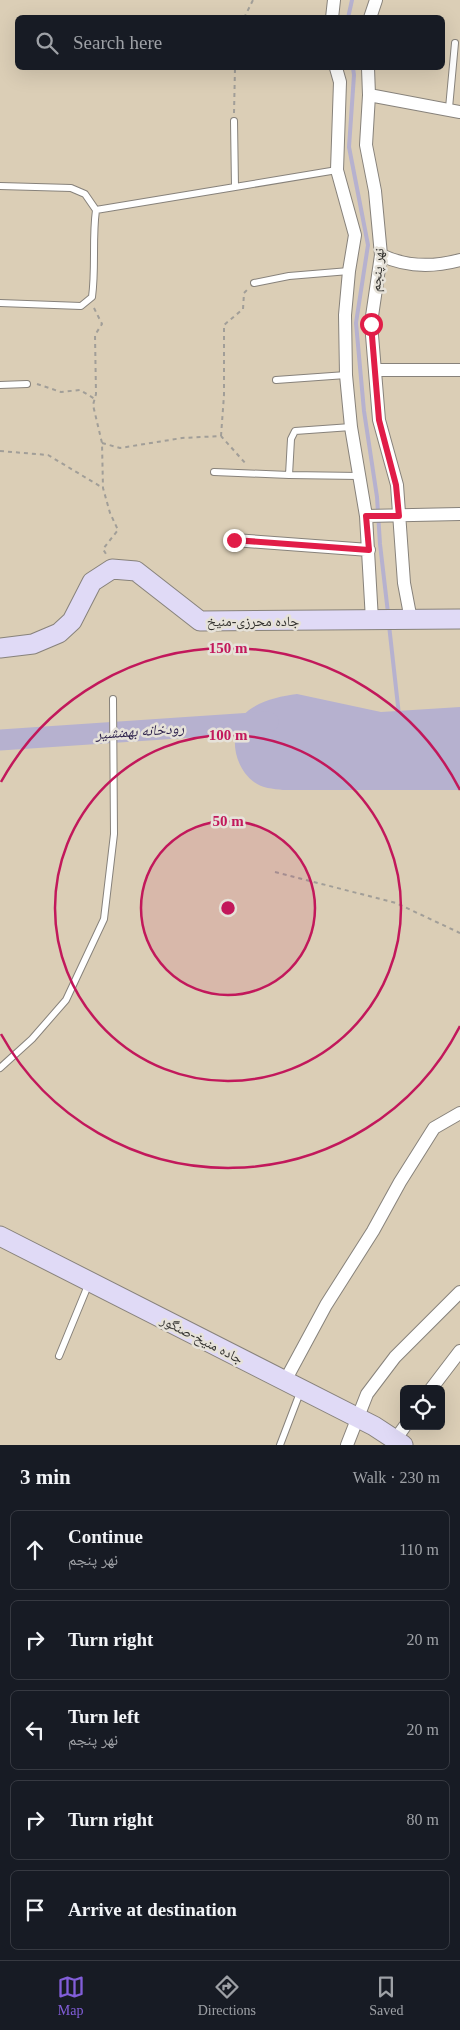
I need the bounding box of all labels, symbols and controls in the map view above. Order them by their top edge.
search box [15,15,445,70]
icon: search [33,29,61,57]
text: Search here [73,32,162,53]
street label: نهر پنجم [368,247,389,293]
route start [360,313,383,336]
route end [223,529,246,552]
street label: جاده محرزی-منیخ [207,614,299,631]
text: 150 m [209,640,248,656]
water label: رودخانه بهمنشیر [94,720,185,743]
text: 100 m [209,727,248,743]
text: 50 m [212,813,244,829]
centre of rings [219,899,237,917]
street label: جاده منیخ-صنگور [156,1312,246,1368]
map controls [400,1385,445,1430]
button: locate [400,1385,445,1430]
text: 3 min [20,1465,71,1489]
text: Walk · 230 m [353,1469,440,1486]
text: Continue [68,1526,143,1547]
icon: ahead [21,1536,49,1564]
text: 110 m [399,1541,439,1558]
text: نهر پنجم [68,1551,118,1568]
icon: right [21,1626,49,1654]
text: Turn right [68,1629,153,1650]
text: 20 m [407,1631,439,1648]
text: Turn left [68,1706,140,1727]
icon: left [21,1716,49,1744]
text: 20 m [407,1721,439,1738]
text: نهر پنجم [68,1731,118,1748]
icon: right [21,1806,49,1834]
text: Turn right [68,1809,153,1830]
text: 80 m [407,1811,439,1828]
icon: arrive [21,1896,49,1924]
text: Arrive at destination [68,1899,237,1920]
tab: Map [57,1973,85,2019]
tab: Directions [198,1973,256,2019]
tab: Saved [369,1973,403,2019]

